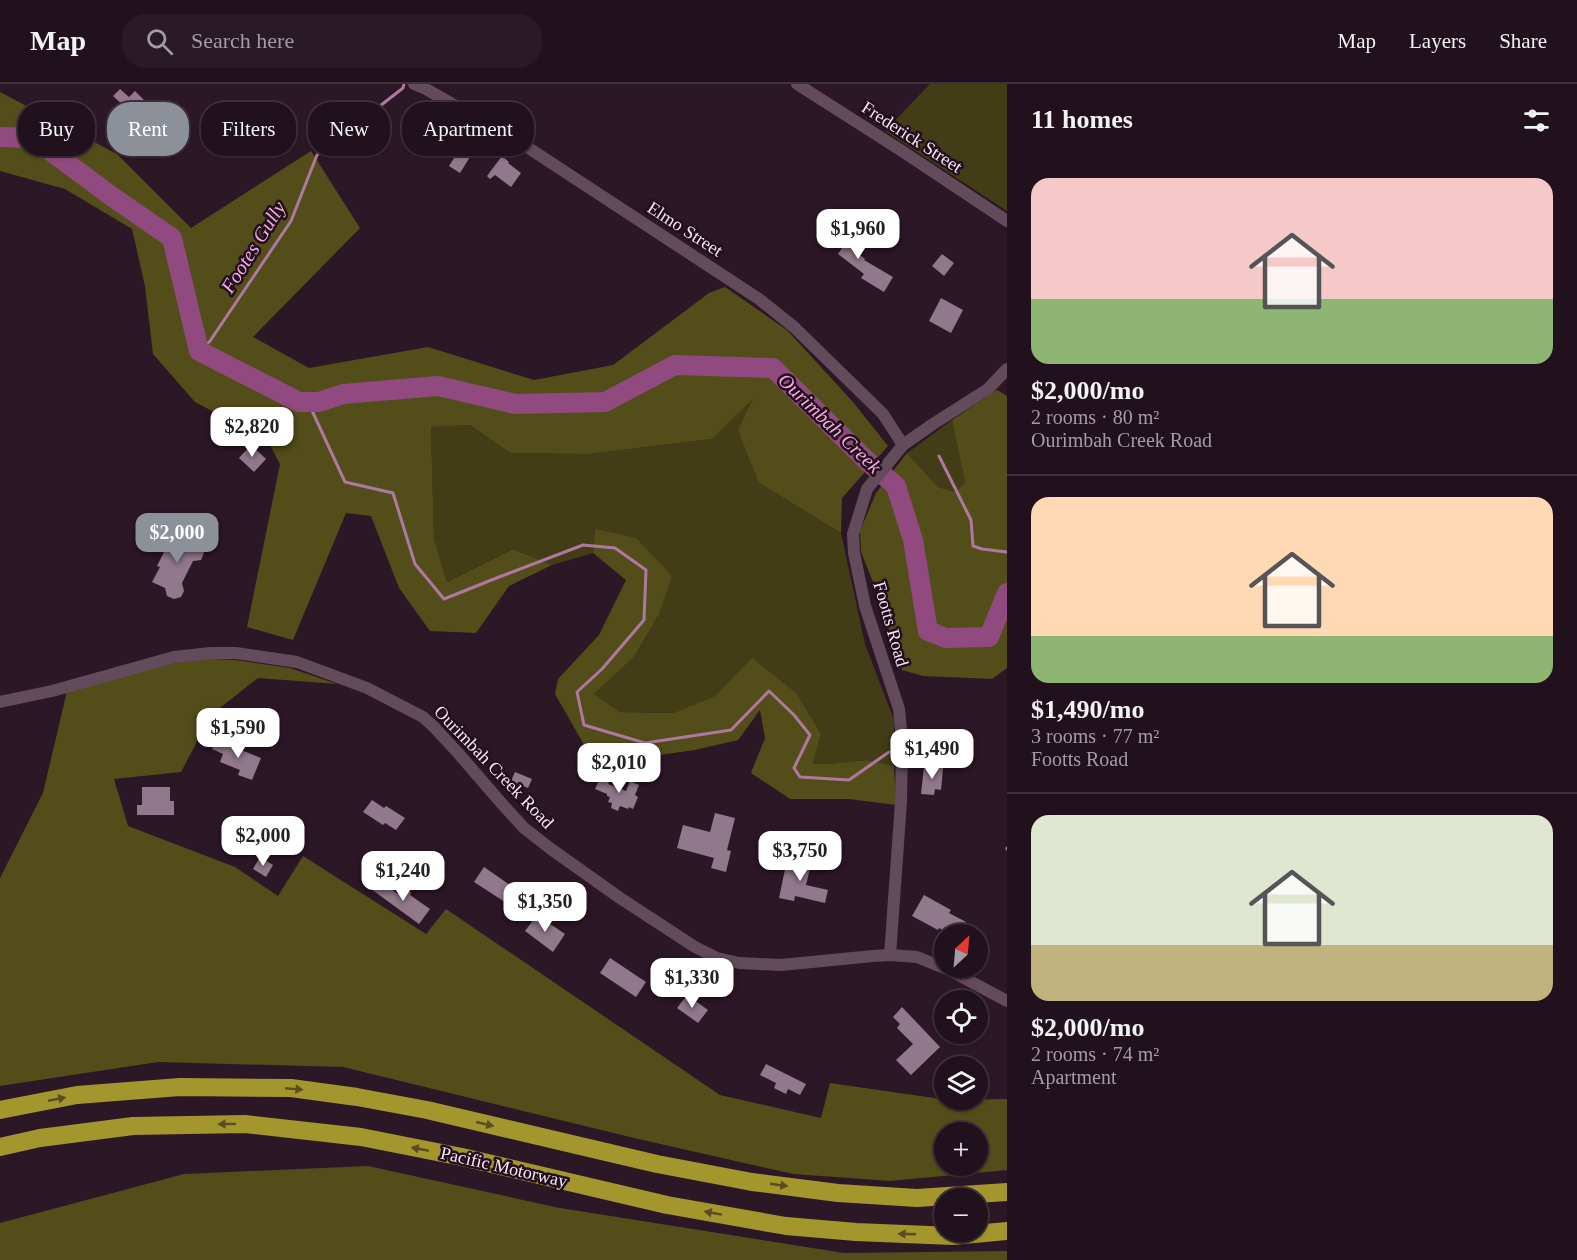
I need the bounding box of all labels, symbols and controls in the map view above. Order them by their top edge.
search box [122,14,542,68]
text: Map [30,25,86,56]
icon: search [143,25,176,58]
text: Search here [191,28,294,53]
text: Map [1338,29,1376,53]
text: Layers [1409,29,1466,53]
text: Share [1499,29,1547,53]
street label: Frederick Street [858,97,966,177]
chip: Buy [18,102,95,156]
chip: Rent [107,102,189,156]
chip: Filters [201,102,296,156]
chip: New [308,102,390,156]
chip: Apartment [402,102,534,156]
icon: filters [1520,104,1553,137]
text: 11 homes [1031,105,1133,134]
water label: Footes Gully [216,197,291,298]
street label: Elmo Street [644,197,726,261]
pin: $1,960 [809,209,907,260]
text: $1,960 [831,217,886,239]
icon: home [1238,217,1346,325]
water label: Ourimbah Creek [774,368,887,478]
text: $2,000/mo [1031,376,1144,405]
text: 2 rooms · 80 m² [1031,406,1159,428]
pin: $2,820 [203,407,301,458]
text: $2,820 [225,415,280,437]
text: Ourimbah Creek Road [1031,429,1212,451]
pin: $2,000 [128,513,226,564]
text: $2,000 [150,521,205,543]
icon: home [1238,536,1346,644]
street label: Footts Road [869,579,913,669]
text: $1,490/mo [1031,695,1144,724]
street label: Ourimbah Creek Road [430,701,558,833]
pin: $1,590 [189,708,287,759]
text: $1,590 [211,716,266,738]
text: 3 rooms · 77 m² [1031,725,1159,747]
pin: $1,490 [883,729,981,780]
text: $1,490 [905,737,960,759]
pin: $2,010 [570,743,668,794]
text: Footts Road [1031,748,1128,770]
text: $2,010 [592,751,647,773]
pin: $2,000 [214,816,312,867]
text: $2,000 [236,824,291,846]
pin: $3,750 [751,831,849,882]
text: $3,750 [773,839,828,861]
pin: $1,240 [354,851,452,902]
icon: home [1238,854,1346,962]
text: $1,240 [376,859,431,881]
pin: $1,350 [496,882,594,933]
text: $1,350 [518,890,573,912]
north arrow [934,924,988,978]
map controls [934,924,988,1242]
pin: $1,330 [643,958,741,1009]
text: $1,330 [665,966,720,988]
button: locate [934,990,988,1044]
text: $2,000/mo [1031,1013,1144,1042]
text: 2 rooms · 74 m² [1031,1043,1159,1065]
button: layers [934,1056,988,1110]
text: Apartment [1031,1066,1117,1088]
one-way arrow [284,1084,303,1094]
one-way arrow [48,1094,67,1103]
one-way arrow [218,1119,237,1129]
one-way arrow [476,1119,495,1129]
button: + [934,1122,988,1176]
street label: Pacific Motorway [439,1143,569,1191]
one-way arrow [411,1144,430,1153]
one-way arrow [769,1181,788,1190]
button: − [934,1188,988,1242]
one-way arrow [704,1209,723,1218]
one-way arrow [897,1230,916,1239]

